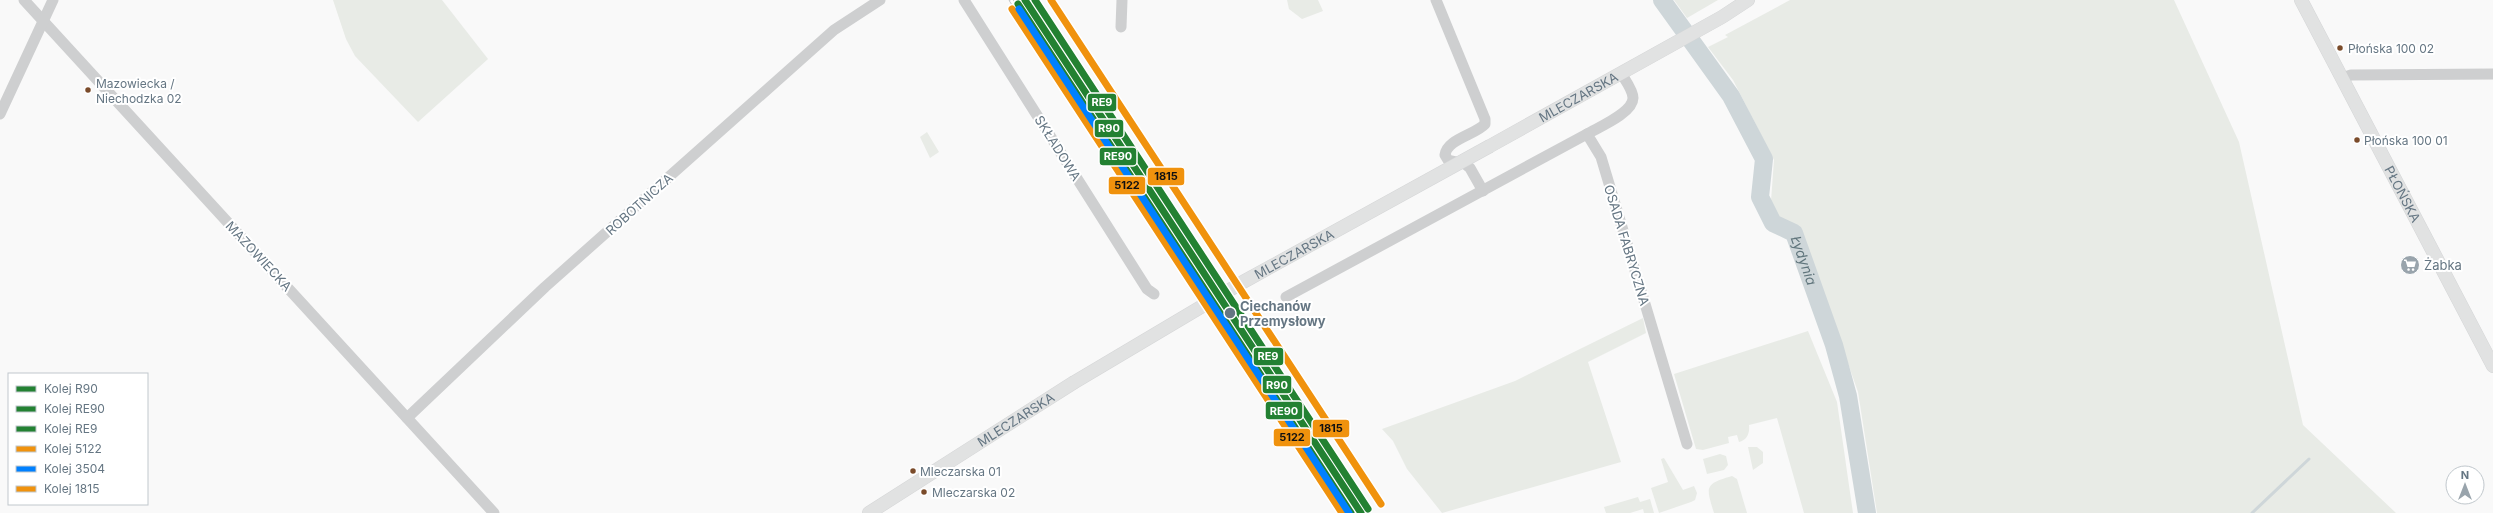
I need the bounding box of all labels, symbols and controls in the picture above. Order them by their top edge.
place label: Płońska 100 02 [2348,41,2434,56]
marker: Płońska 100 02 [2335,43,2345,53]
street label: MLECZARSKA [1536,69,1621,125]
place label: Mazowiecka / Niechodzka 02 [96,76,182,106]
marker: Mazowiecka / Niechodzka 02 [83,85,93,95]
line badge: RE9 [1087,93,1117,112]
text: RE9 [1091,95,1113,109]
street label: SKŁADOWA [1032,112,1084,184]
line badge: R90 [1094,119,1124,138]
text: R90 [1098,121,1120,135]
place label: Płońska 100 01 [2364,133,2448,148]
marker: Płońska 100 01 [2352,135,2362,145]
line badge: RE90 [1099,147,1137,166]
text: RE90 [1104,149,1132,163]
street label: PŁOŃSKA [2381,163,2424,225]
line badge: 1815 [1147,167,1185,186]
text: 1815 [1154,169,1178,183]
street label: ROBOTNICZA [602,170,676,238]
line badge: 5122 [1108,176,1146,195]
text: 5122 [1114,178,1140,192]
street label: OSADA FABRYCZNA [1601,183,1653,307]
street label: MAZOWIECKA [223,218,295,294]
street label: MLECZARSKA [1252,226,1336,282]
water label: Łydynia [1788,233,1821,288]
supermarket icon: Żabka [2399,254,2421,276]
place label: Żabka [2424,257,2462,273]
place label: Ciechanów Przemysłowy [1240,298,1326,329]
marker: Ciechanów Przemysłowy [1223,306,1237,320]
line badge: RE9 [1253,347,1284,366]
text: RE9 [1257,349,1279,363]
legend [8,373,148,505]
line badge: R90 [1262,375,1292,394]
text: R90 [1266,378,1288,392]
text: Kolej R90 [44,381,98,396]
street label: MLECZARSKA [974,389,1057,450]
text: Kolej RE90 [44,401,105,416]
line badge: RE90 [1265,401,1303,420]
text: RE90 [1270,404,1298,418]
line badge: 1815 [1312,419,1350,438]
text: Kolej RE9 [44,421,97,436]
text: 1815 [1319,421,1343,435]
line badge: 5122 [1273,428,1311,447]
text: 5122 [1279,430,1305,444]
text: Kolej 5122 [44,441,102,456]
text: Kolej 3504 [44,461,105,476]
place label: Mleczarska 01 [920,464,1001,479]
north arrow [2445,465,2485,505]
marker: Mleczarska 01 [908,466,918,476]
text: N [2461,468,2469,482]
text: Kolej 1815 [44,481,99,496]
place label: Mleczarska 02 [932,485,1015,500]
marker: Mleczarska 02 [919,487,929,497]

